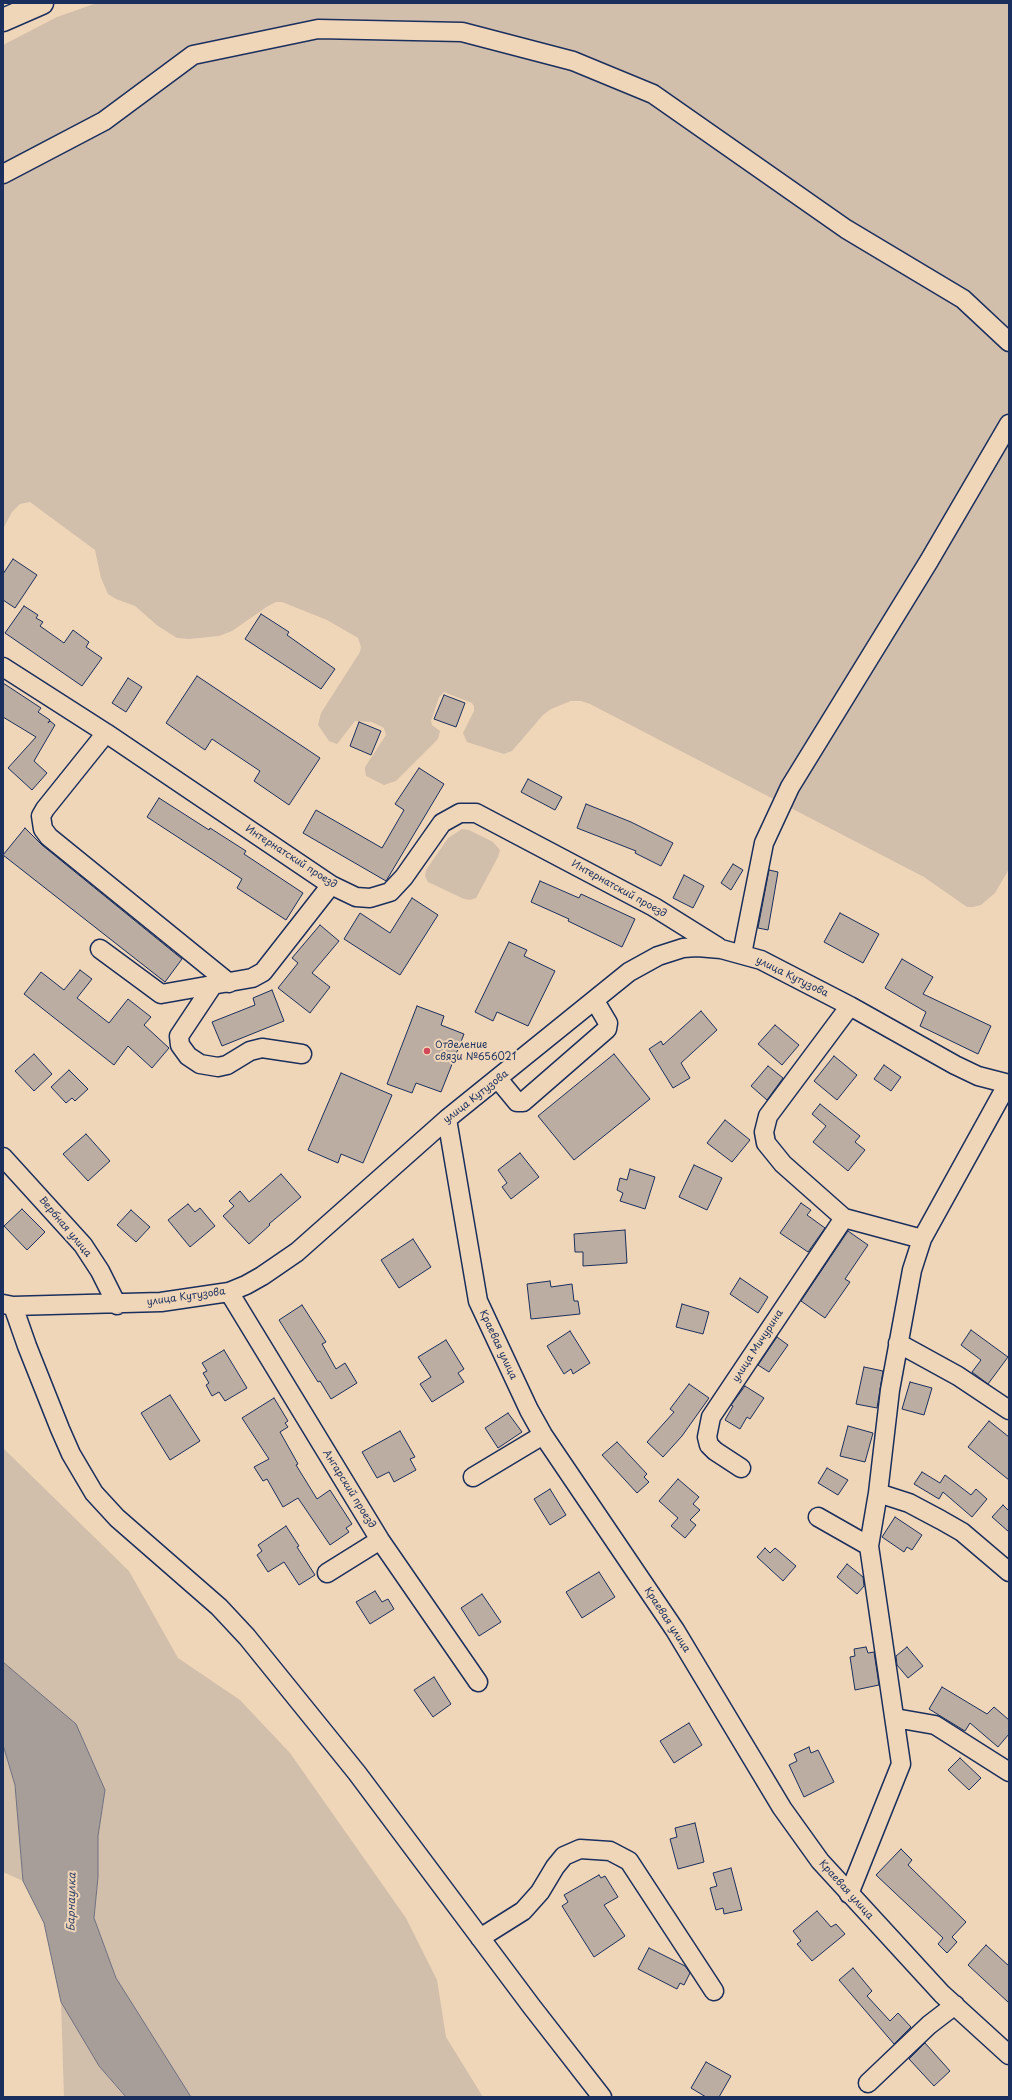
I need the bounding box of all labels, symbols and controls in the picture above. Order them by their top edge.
street label: Интернатский проезд [243,823,339,891]
street label: Интернатский проезд [569,858,669,920]
street label: улица Кутузова [754,954,830,1000]
place label: Отделение связи №656021 [435,1039,516,1062]
marker: Отделение связи №656021 [422,1046,432,1056]
street label: улица Кутузова [441,1068,511,1126]
street label: Вербная улица [36,1194,94,1260]
street label: улица Кутузова [146,1286,226,1308]
street label: Краевая улица [477,1308,519,1382]
street label: улица Мичурина [730,1308,786,1384]
street label: Ангарский проезд [320,1448,378,1530]
street label: Краевая улица [641,1585,693,1655]
street label: Краевая улица [816,1858,876,1922]
water label: Барнаулка [65,1873,79,1931]

